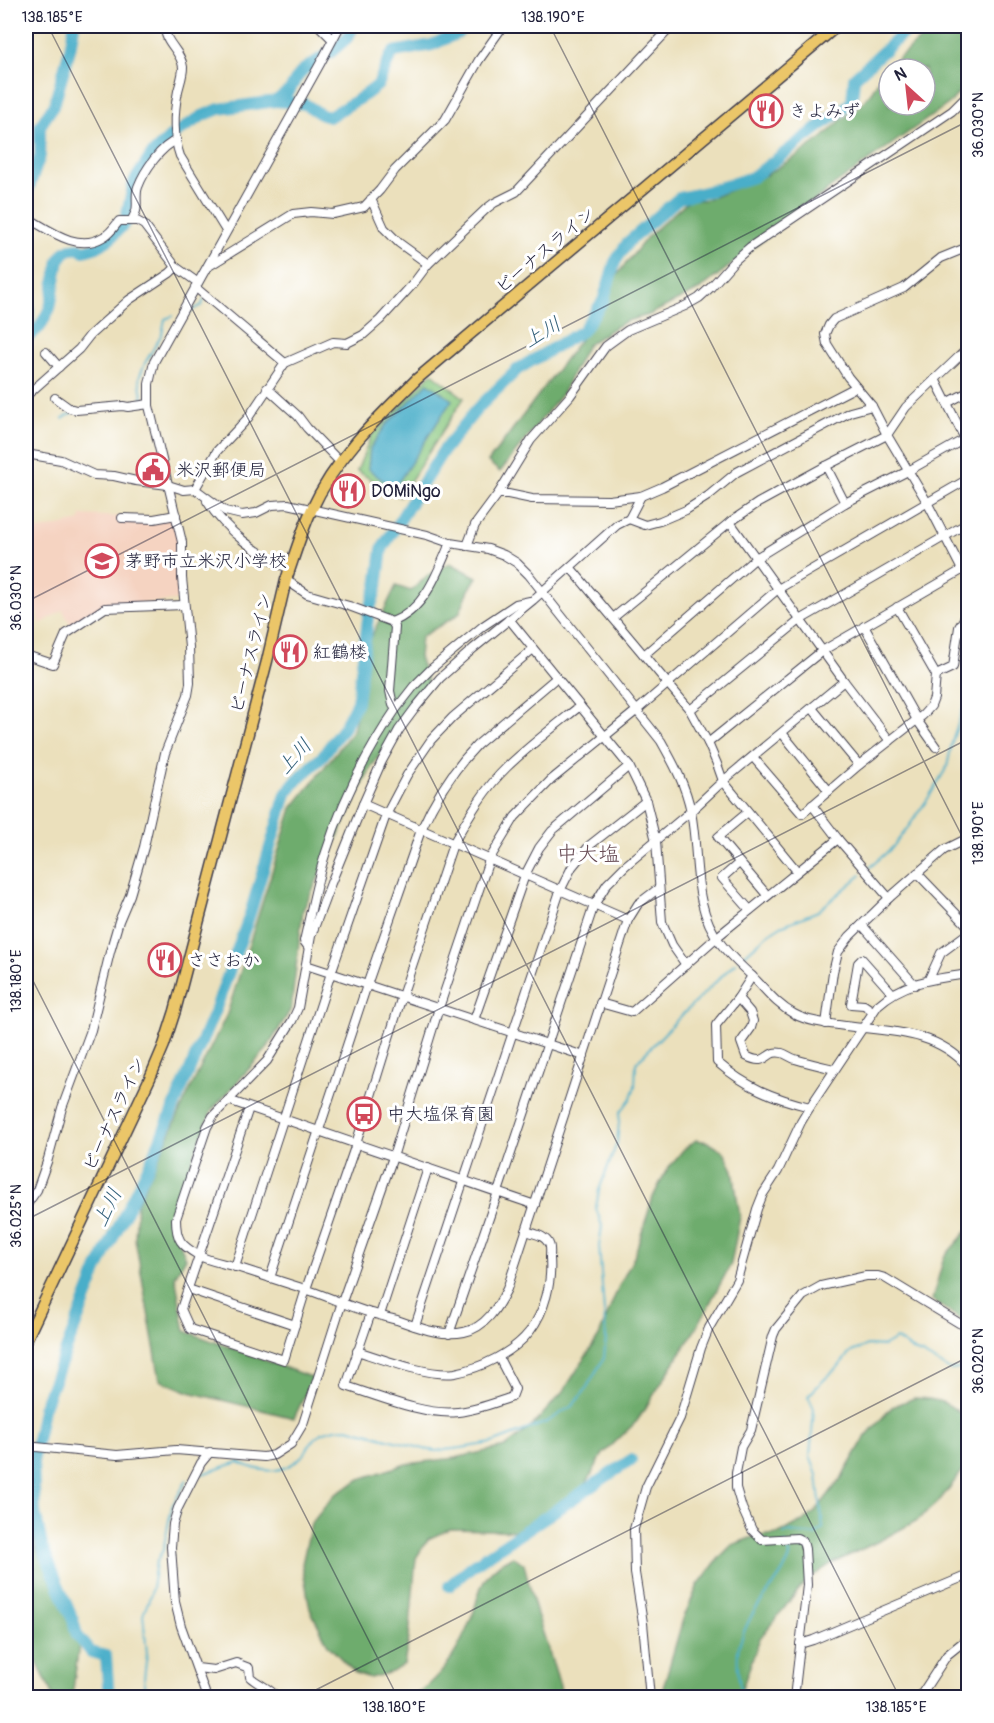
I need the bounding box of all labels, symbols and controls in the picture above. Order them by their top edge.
text: 138.185°E [21,8,83,27]
text: 138.190°E [521,8,585,27]
north arrow [877,57,937,117]
text: N [891,63,910,86]
text: 36.030°N [969,92,988,158]
restaurant icon: きよみず [748,93,784,129]
place label: きよみず [789,100,860,123]
street label: ビーナスライン [491,202,600,299]
water label: 上川 [519,311,566,353]
public building icon: 米沢郵便局 [135,452,171,488]
place label: 米沢郵便局 [176,459,266,482]
restaurant icon: DOMiNgo [330,473,366,509]
place label: DOMiNgo [371,480,441,503]
school or university icon: 茅野市立米沢小学校 [84,543,120,579]
place label: 茅野市立米沢小学校 [125,550,287,573]
text: 36.030°N [7,565,26,631]
street label: ビーナスライン [225,590,278,716]
restaurant icon: 紅鶴楼 [272,634,308,670]
place label: 紅鶴楼 [313,641,367,664]
water label: 上川 [272,733,317,780]
text: 138.190°E [969,801,988,865]
district label: 中大塩 [557,841,620,868]
restaurant icon: ささおか [147,942,183,978]
text: 138.180°E [7,949,26,1013]
place label: ささおか [188,949,260,972]
street label: ビーナスライン [78,1053,151,1175]
bus stop icon: 中大塩保育園 [346,1096,382,1132]
place label: 中大塩保育園 [387,1103,495,1126]
text: 36.025°N [7,1184,26,1248]
water label: 上川 [87,1184,127,1231]
text: 36.020°N [969,1328,988,1394]
text: 138.180°E [362,1698,426,1717]
text: 138.185°E [865,1698,927,1717]

